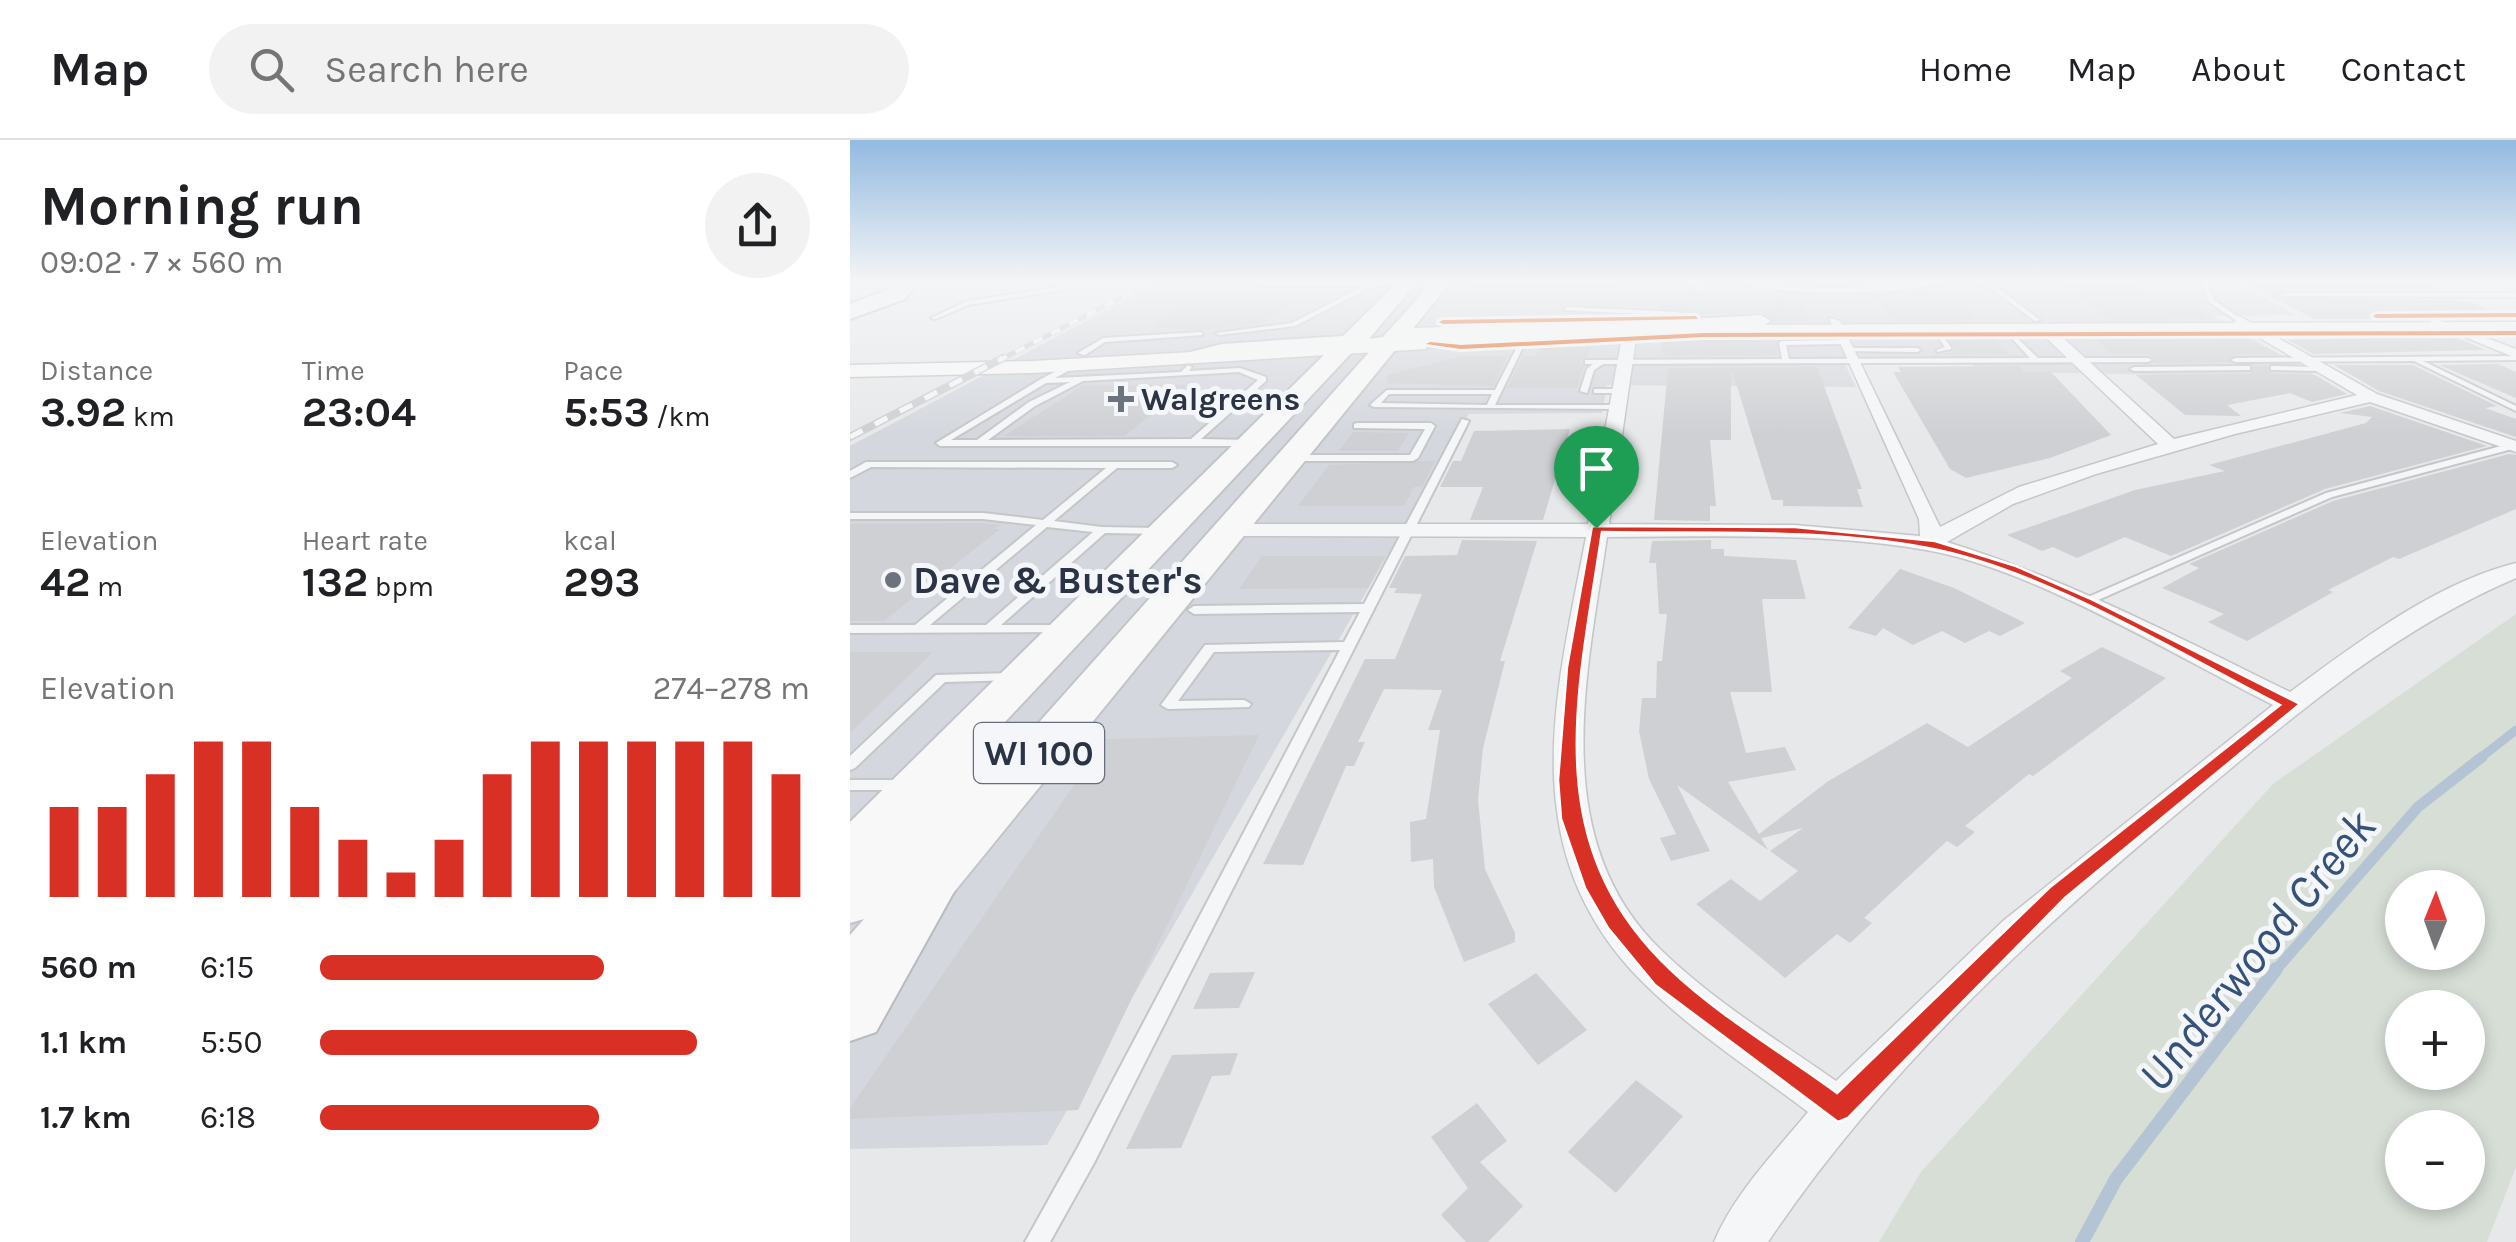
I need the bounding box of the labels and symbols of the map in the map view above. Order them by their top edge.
place label: Walgreens [1141,381,1300,418]
marker: Walgreens [1110,388,1132,410]
pin [1554,426,1639,529]
place label: Dave & Buster's [913,558,1203,603]
marker: Dave & Buster's [882,569,904,591]
road number: WI 100 [974,723,1104,783]
water label: Underwood Creek [2126,799,2387,1102]
north arrow [2385,870,2485,970]

